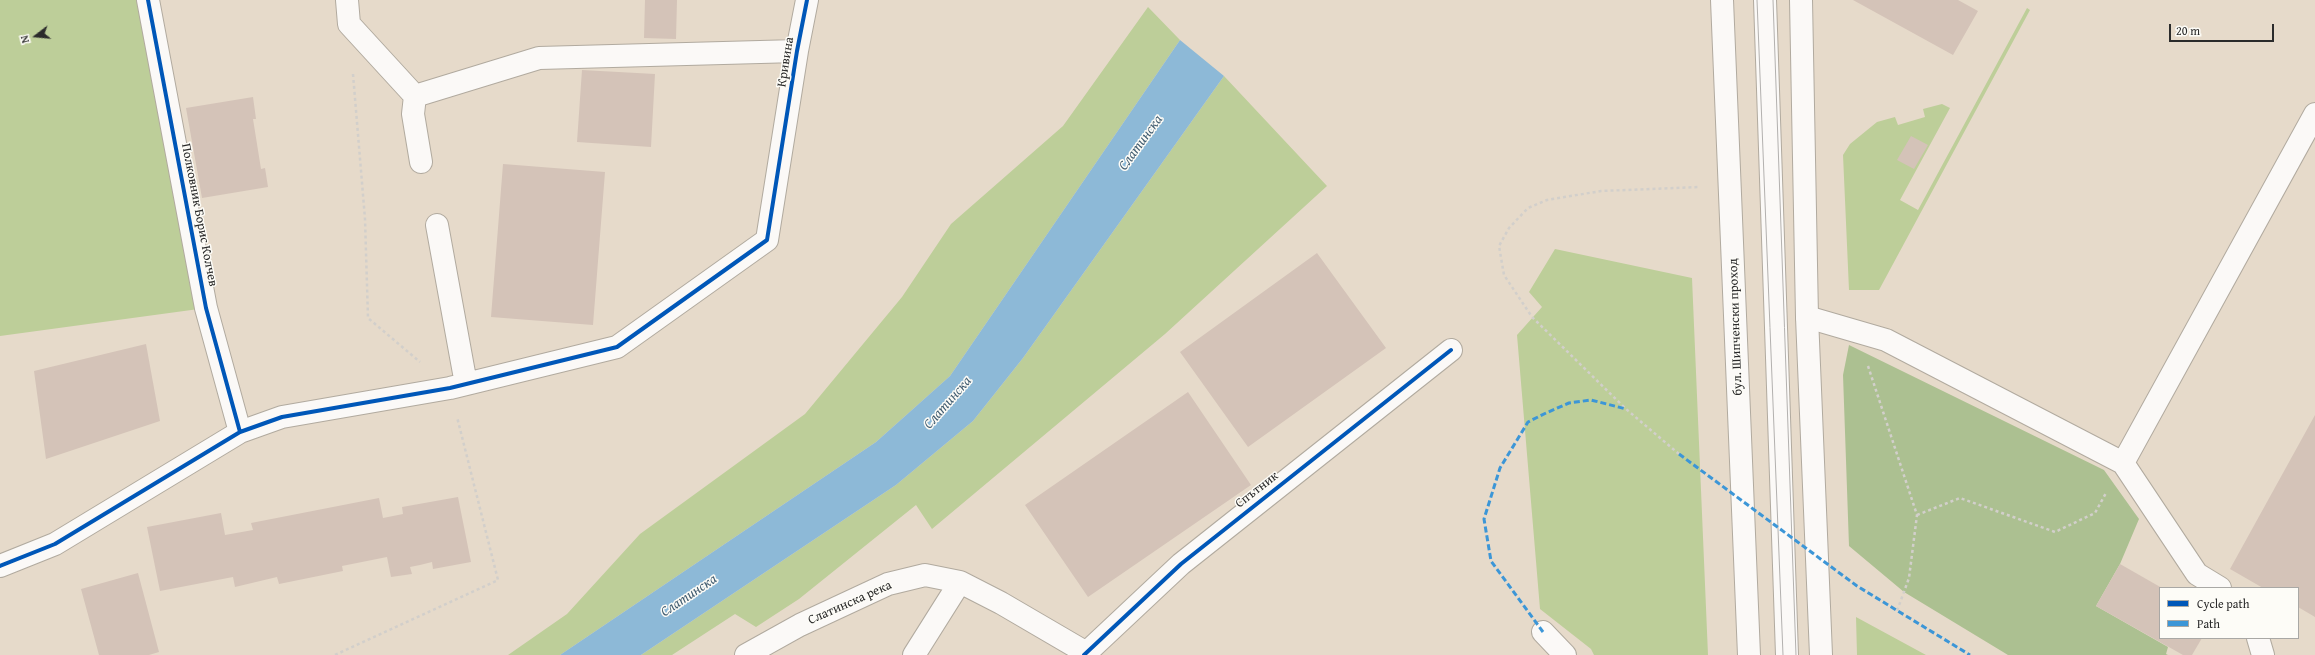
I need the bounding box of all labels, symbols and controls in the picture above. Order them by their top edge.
north arrow [16,16,56,56]
scale bar [2171,16,2276,42]
text: 20 m [2176,22,2200,39]
text: N [16,34,33,45]
street label: Кривина [774,36,798,88]
water label: Слатинска [1115,112,1167,174]
street label: Полковник Борис Колчев [177,142,221,288]
street label: бул. Шипченски проход [1726,258,1746,396]
water label: Слатинска [921,373,975,433]
street label: Спътник [1232,468,1282,512]
water label: Слатинска [658,571,720,621]
street label: Слатинска река [806,578,894,628]
legend [2159,587,2299,639]
text: Cycle path [2197,595,2249,612]
text: Path [2197,615,2220,632]

